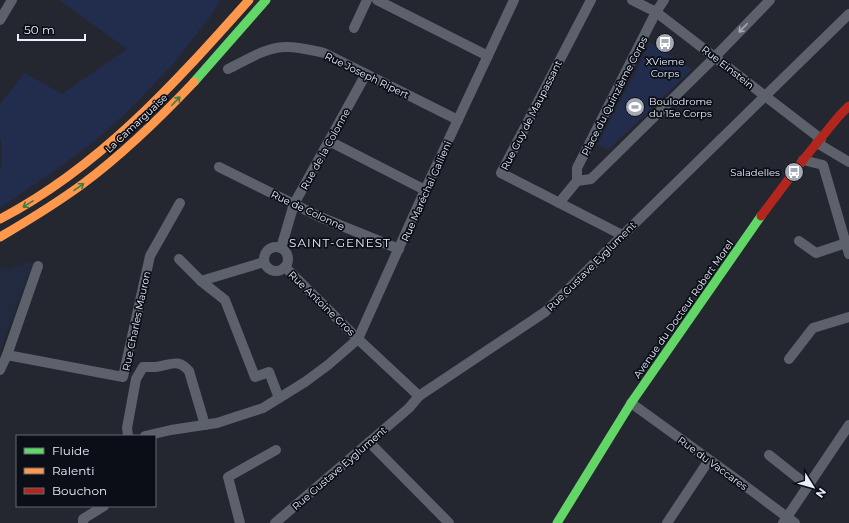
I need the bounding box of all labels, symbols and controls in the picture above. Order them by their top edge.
scale bar [18,16,85,42]
text: 50 m [24,22,55,37]
one-way arrow [738,23,748,33]
bus stop icon: XVieme Corps [654,32,676,54]
street label: Place du Quinzième Corps [579,34,650,158]
street label: Rue Einstein [699,43,757,92]
street label: Rue Joseph Ripert [323,49,411,101]
place label: XVieme Corps [646,55,684,80]
street label: Rue Guy de Maupassant [498,58,565,172]
street label: La Camarguaise [102,91,170,156]
place label: Boulodrome du 15e Corps [649,95,712,120]
one-way arrow [171,96,180,106]
sports icon: Boulodrome du 15e Corps [624,96,646,118]
street label: Rue de la Colonne [298,106,353,192]
street label: Rue Maréchal Gallieni [398,139,455,243]
bus stop icon: Saladelles [783,161,805,183]
place label: Saladelles [730,166,780,179]
one-way arrow [73,183,84,191]
street label: Rue de Colonne [269,188,347,233]
one-way arrow [22,200,34,208]
street label: Rue Gustave Eyglument [544,219,639,314]
district label: SAINT-GENEST [289,235,391,250]
street label: Avenue du Docteur Robert Morel [631,238,736,381]
street label: Rue Antoine Gros [286,268,358,339]
street label: Rue Charles Mauron [120,270,153,372]
street label: Rue Gustave Eyglument [289,424,389,513]
street label: Rue du Vaccares [675,434,750,493]
legend [16,435,156,507]
text: Fluide [52,443,90,458]
text: Ralenti [52,463,94,478]
north arrow [793,467,833,507]
text: Bouchon [52,483,107,498]
text: N [813,485,829,501]

